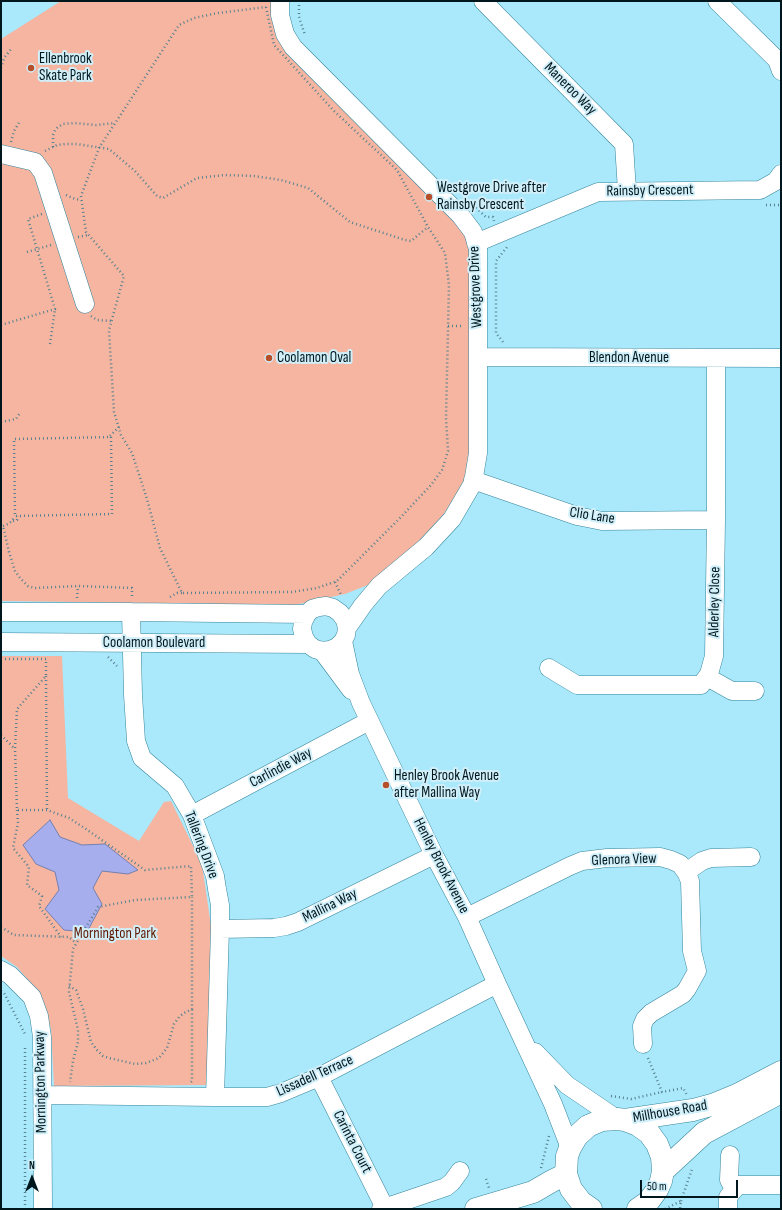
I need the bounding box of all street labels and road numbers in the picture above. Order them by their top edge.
street label: Maneroo Way [540,59,600,119]
street label: Rainsby Crescent [606,181,694,201]
street label: Westgrove Drive [466,246,486,328]
street label: Blendon Avenue [589,349,669,367]
street label: Clio Lane [568,504,616,528]
street label: Alderley Close [705,567,725,637]
street label: Coolamon Boulevard [103,634,205,652]
street label: Carlindie Way [247,744,315,792]
street label: Tallering Drive [180,809,222,881]
street label: Henley Brook Avenue [409,815,473,917]
street label: Glenora View [591,850,657,870]
street label: Mallina Way [300,885,360,927]
street label: Mornington Parkway [31,1031,51,1133]
street label: Lissadell Terrace [274,1051,356,1101]
street label: Millhouse Road [632,1097,708,1127]
street label: Carinta Court [329,1108,375,1176]

